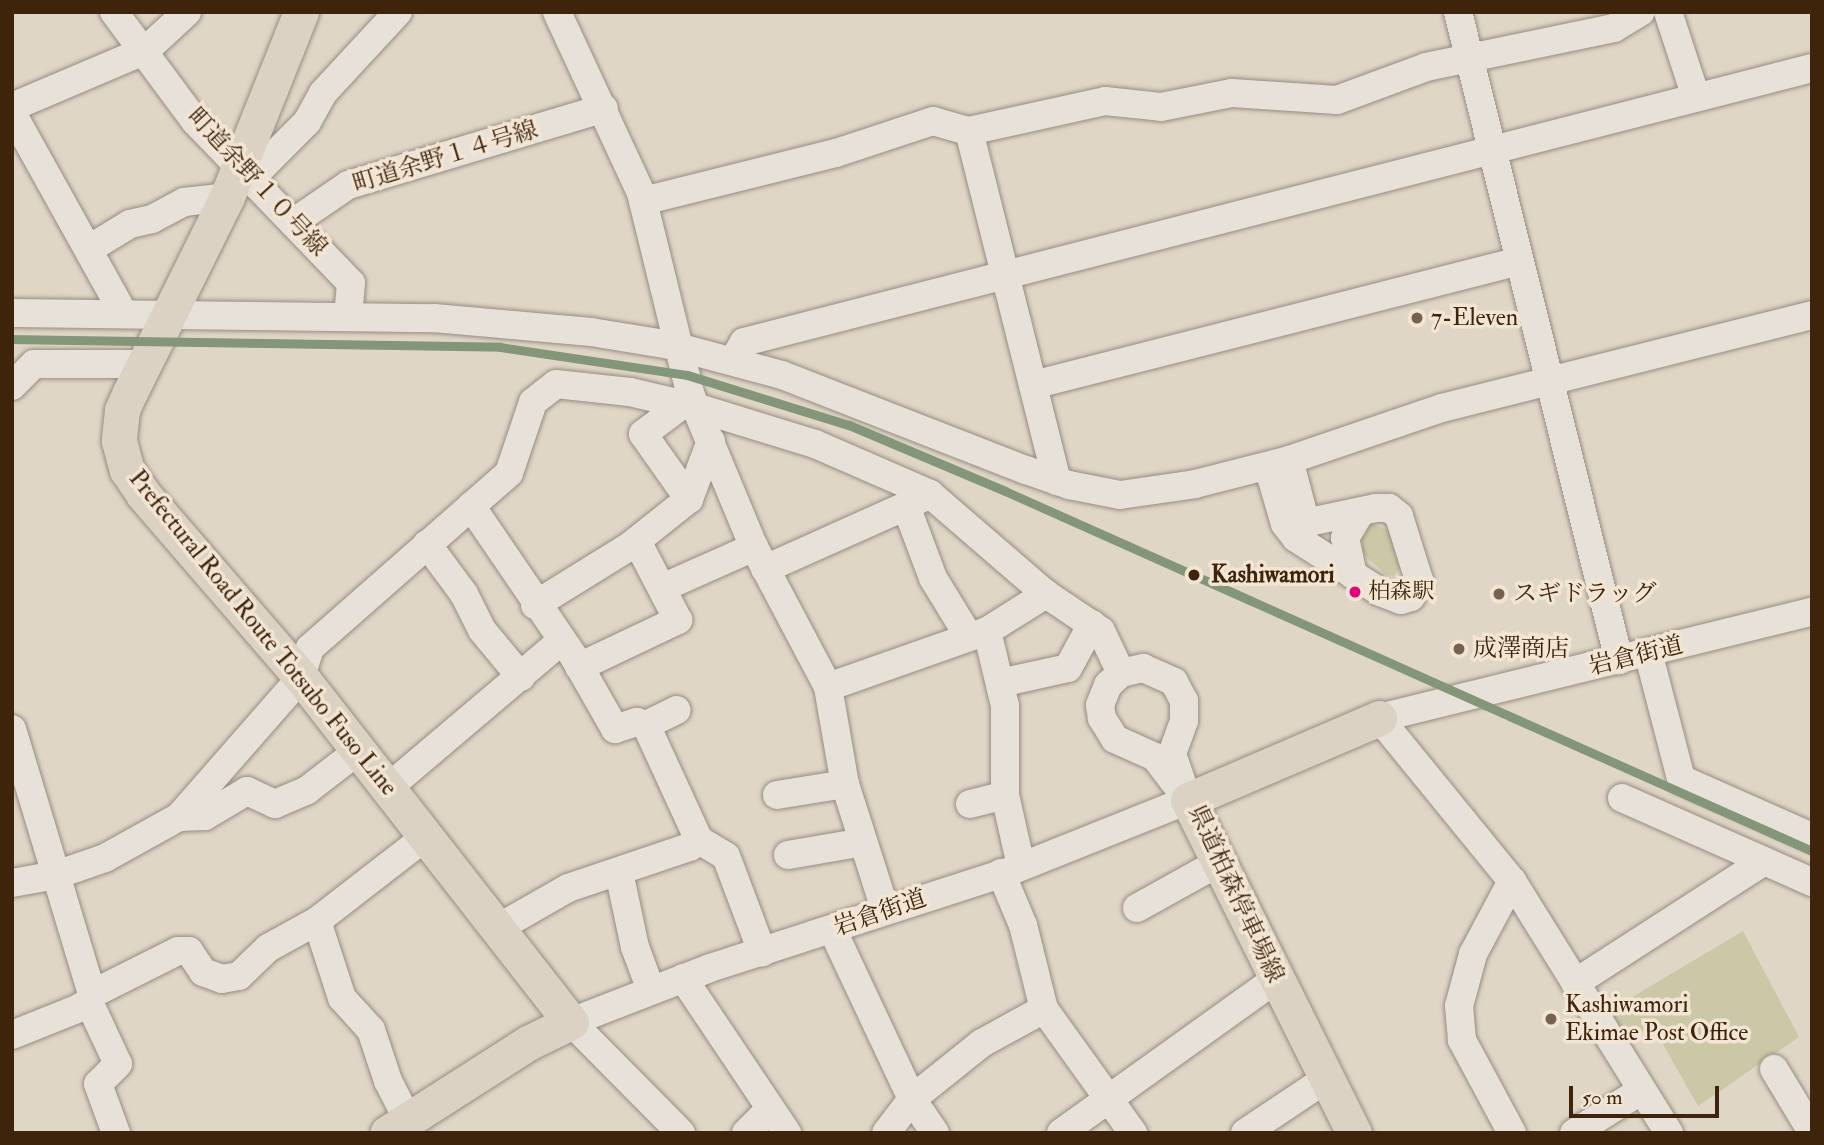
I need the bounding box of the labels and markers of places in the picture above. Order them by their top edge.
place label: 7-Eleven [1431,304,1518,332]
marker: 7-Eleven [1409,310,1425,326]
place label: Kashiwamori [1211,561,1335,589]
marker: Kashiwamori [1183,564,1205,586]
place label: 柏森駅 [1368,579,1434,605]
place label: スギドラッグ [1513,580,1657,608]
marker: 柏森駅 [1348,585,1362,599]
marker: スギドラッグ [1491,586,1507,602]
place label: 成澤商店 [1473,635,1569,663]
marker: 成澤商店 [1451,641,1467,657]
place label: Kashiwamori Ekimae Post Office [1565,991,1748,1047]
marker: Kashiwamori Ekimae Post Office [1543,1011,1559,1027]

